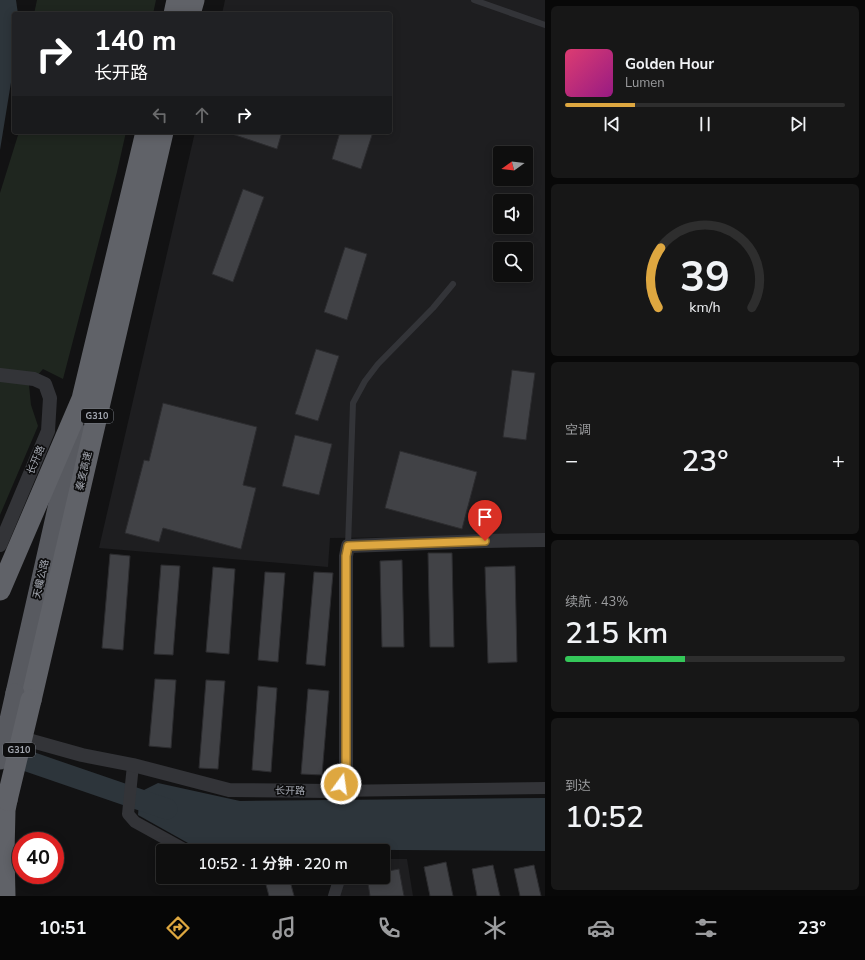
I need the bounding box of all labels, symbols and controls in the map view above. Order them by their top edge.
text: 140 m [94,22,177,60]
icon: right [28,28,80,80]
text: Golden Hour [625,54,714,74]
text: 长开路 [94,61,148,85]
text: Lumen [625,74,665,92]
icon: left [149,104,171,126]
icon: ahead [191,104,213,126]
icon: right [233,104,255,126]
icon: previous [601,113,623,135]
icon: pause [694,113,716,135]
icon: next [787,113,809,135]
north arrow [493,146,533,186]
map controls [493,146,533,282]
button: sound [493,194,533,234]
button: search [493,242,533,282]
text: 39 [680,249,730,306]
text: km/h [689,298,721,317]
road number: G310 [81,409,113,423]
text: 空调 [565,421,591,439]
text: 23° [681,441,729,482]
street label: 长开路 [24,443,48,477]
text: − [565,446,578,476]
text: + [832,446,845,476]
street label: 秦麦高速 [73,450,95,492]
pin [468,500,502,541]
icon: arrive [474,506,496,528]
street label: 天巉公路 [30,558,52,600]
text: 续航 · 43% [565,593,628,611]
text: 215 km [565,613,668,654]
road number: G310 [3,743,35,757]
position arrow [320,763,362,805]
text: 到达 [565,777,591,795]
street label: 长开路 [275,784,305,798]
text: 10:52 [565,797,644,838]
speed limit sign: 40 [12,832,64,884]
text: 10:52 · 1 分钟 · 220 m [198,854,348,874]
icon: directions [164,914,192,942]
icon: music [270,914,298,942]
icon: phone [375,914,403,942]
icon: climate [481,914,509,942]
icon: car [587,914,615,942]
icon: filters [692,914,720,942]
text: 10:51 [39,916,86,940]
text: 23° [798,916,826,940]

